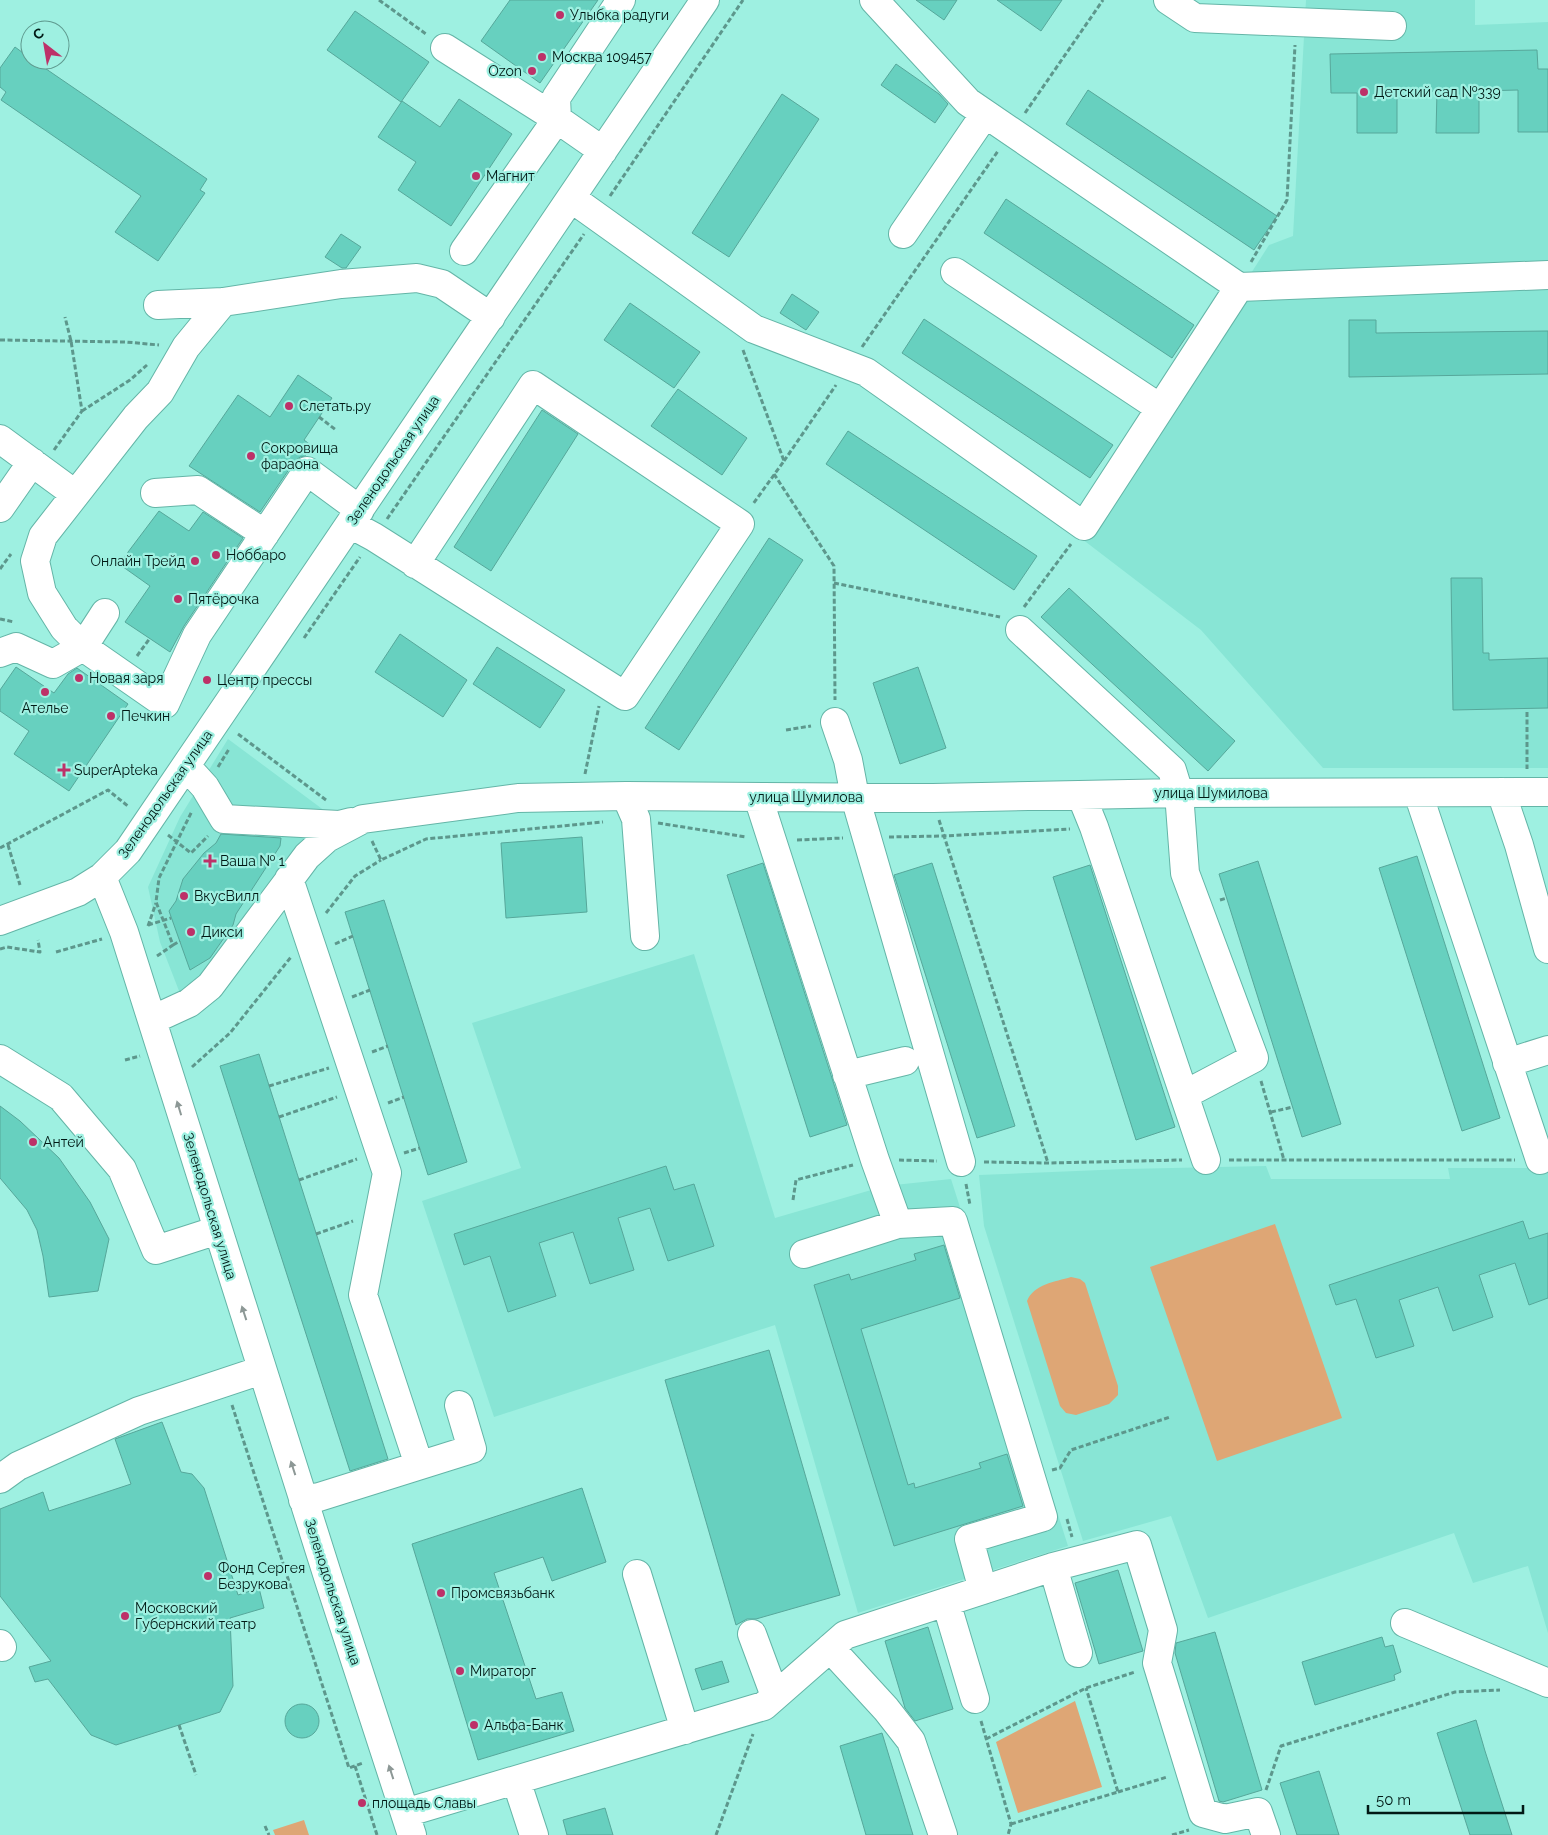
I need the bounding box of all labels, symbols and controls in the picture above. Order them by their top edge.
place label: Улыбка радуги [570,7,669,23]
marker: Улыбка радуги [554,9,566,21]
north arrow [20,20,70,70]
text: С [30,24,47,43]
place label: Москва 109457 [552,49,652,65]
marker: Москва 109457 [536,51,548,63]
place label: Ozon [488,63,522,79]
marker: Ozon [526,65,538,77]
place label: Детский сад №339 [1374,84,1501,100]
marker: Детский сад №339 [1358,86,1370,98]
place label: Магнит [486,168,535,184]
marker: Магнит [470,170,482,182]
street label: Зеленодольская улица [344,392,442,528]
place label: Слетать.ру [299,398,371,414]
marker: Слетать.ру [283,400,295,412]
place label: Сокровища фараона [261,440,338,472]
marker: Сокровища фараона [245,450,257,462]
place label: Ноббаро [226,547,286,563]
marker: Ноббаро [210,549,222,561]
place label: Онлайн Трейд [91,553,185,569]
marker: Онлайн Трейд [189,555,201,567]
place label: Пятёрочка [188,591,259,607]
marker: Пятёрочка [172,593,184,605]
place label: Новая заря [89,670,163,686]
marker: Новая заря [73,672,85,684]
place label: Центр прессы [217,672,312,688]
marker: Центр прессы [201,674,213,686]
marker: Ателье [39,686,51,698]
place label: Ателье [22,700,68,716]
place label: Печкин [121,708,170,724]
marker: Печкин [105,710,117,722]
street label: Зеленодольская улица [115,727,215,861]
place label: SuperApteka [74,762,158,778]
marker: SuperApteka [58,764,70,776]
street label: улица Шумилова [1154,785,1268,801]
street label: улица Шумилова [749,789,863,805]
place label: Ваша № 1 [220,853,285,869]
marker: Ваша № 1 [204,855,216,867]
place label: ВкусВилл [194,888,259,904]
marker: ВкусВилл [178,890,190,902]
place label: Дикси [201,924,243,940]
marker: Дикси [185,926,197,938]
one-way arrow [175,1100,183,1115]
street label: Зеленодольская улица [180,1131,240,1281]
place label: Антей [43,1134,84,1150]
marker: Антей [27,1136,39,1148]
one-way arrow [239,1305,247,1320]
one-way arrow [289,1460,296,1475]
street label: Зеленодольская улица [302,1517,364,1667]
place label: Фонд Сергея Безрукова [218,1560,305,1592]
marker: Фонд Сергея Безрукова [202,1570,214,1582]
place label: Промсвязьбанк [451,1585,555,1601]
marker: Промсвязьбанк [435,1587,447,1599]
place label: Московский Губернский театр [135,1600,257,1632]
marker: Московский Губернский театр [119,1610,131,1622]
place label: Мираторг [470,1663,536,1679]
marker: Мираторг [454,1665,466,1677]
place label: Альфа-Банк [484,1717,564,1733]
marker: Альфа-Банк [468,1719,480,1731]
one-way arrow [387,1764,395,1779]
scale bar [1368,1782,1523,1814]
text: 50 m [1376,1791,1411,1809]
place label: площадь Славы [372,1795,476,1811]
marker: площадь Славы [356,1797,368,1809]

